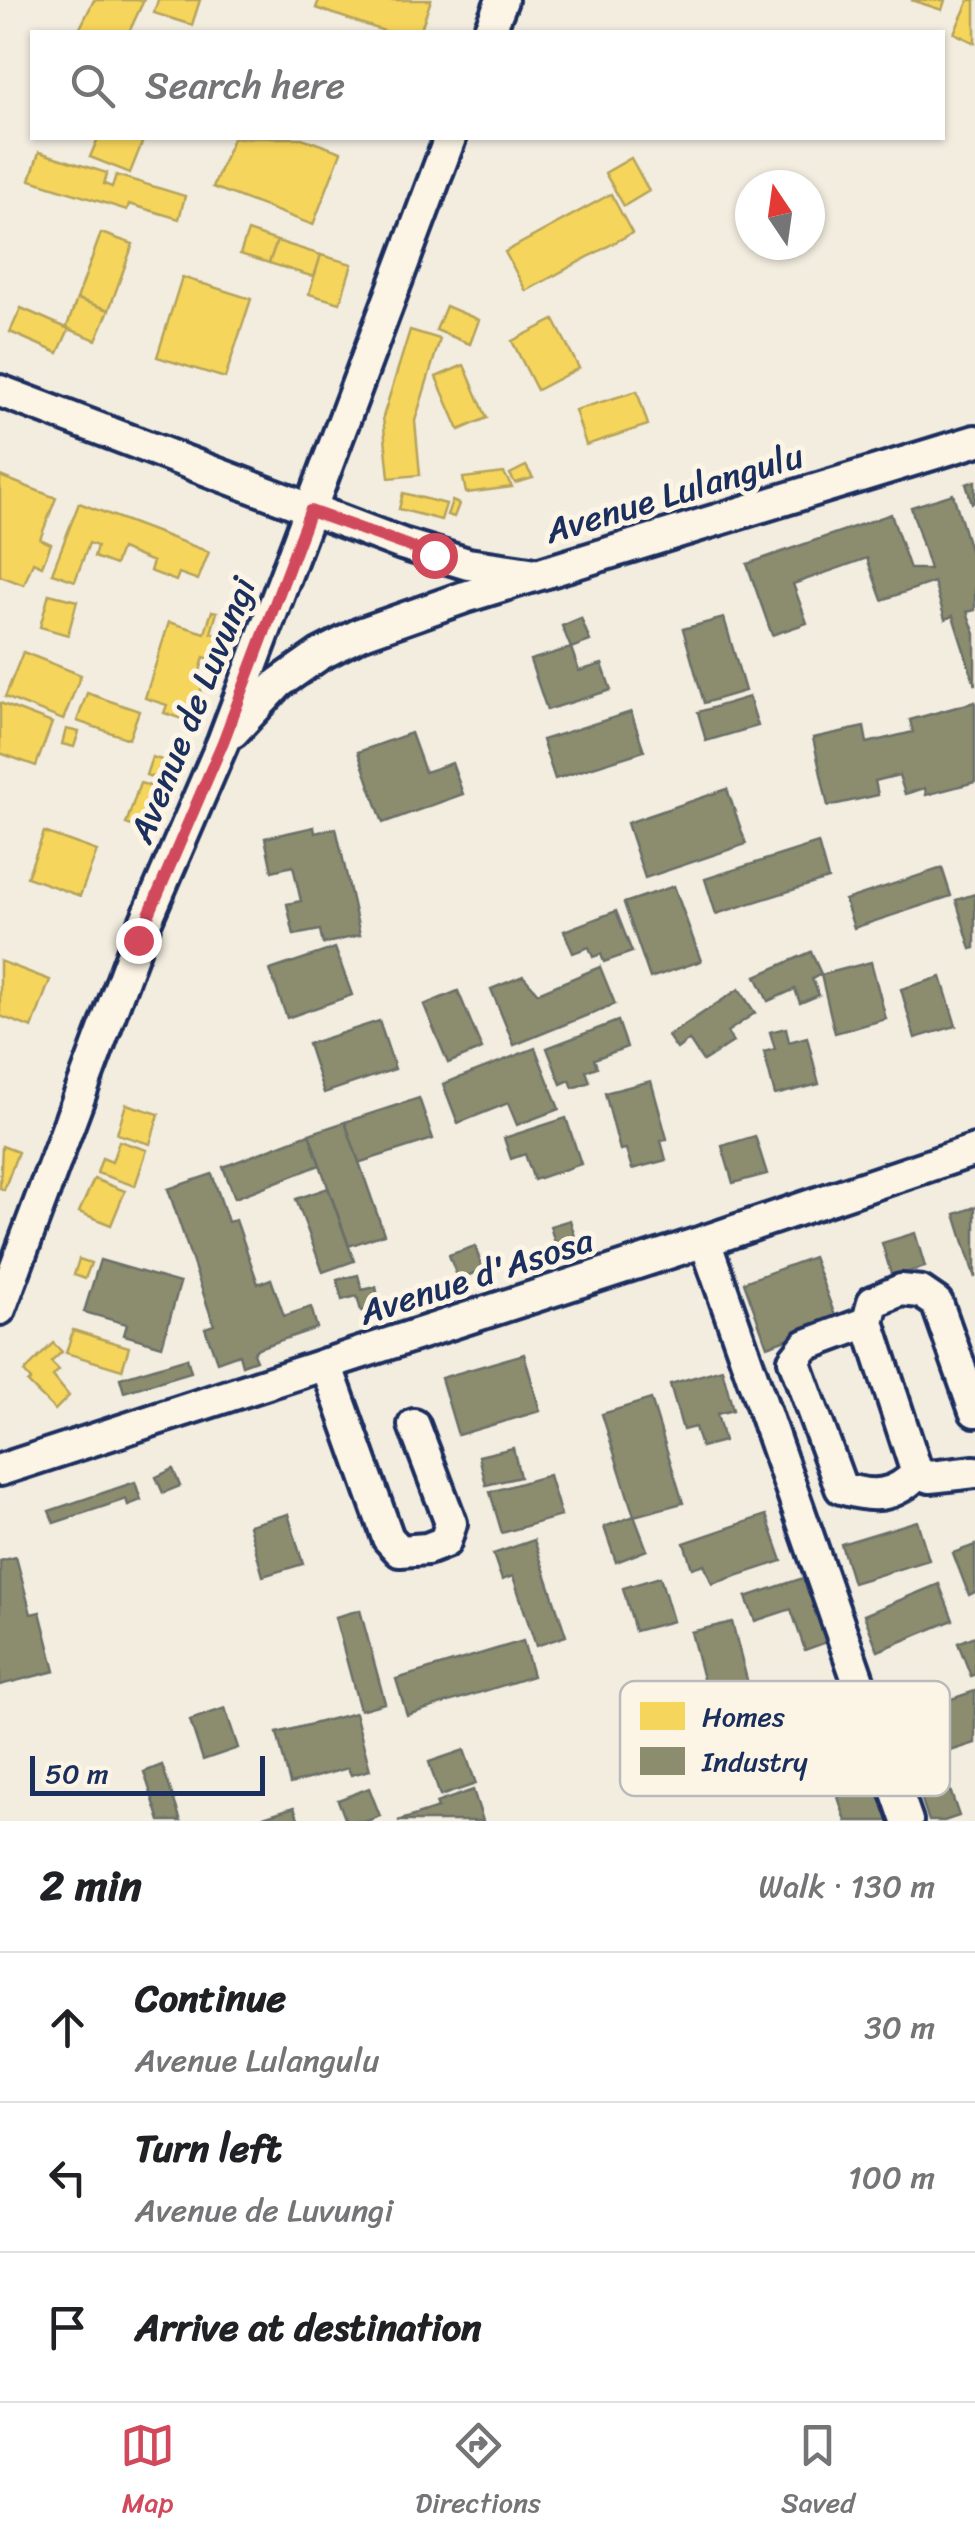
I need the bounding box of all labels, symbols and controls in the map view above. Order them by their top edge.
search box [30,30,945,140]
text: Search here [145,52,345,119]
icon: search [65,58,120,113]
north arrow [735,170,825,260]
street label: Avenue Lulangulu [536,424,811,562]
route start [412,533,458,579]
street label: Avenue de Luvungi [110,566,274,854]
route end [116,918,162,964]
street label: Avenue d'Asosa [350,1209,601,1343]
legend [620,1681,950,1796]
text: Homes [702,1692,785,1741]
text: Industry [701,1737,808,1786]
text: 50 m [45,1749,109,1798]
scale bar [30,1751,265,1796]
text: 2 min [40,1849,142,1923]
text: Walk · 130 m [759,1858,935,1915]
text: Continue [135,1965,286,2032]
text: 30 m [864,1999,935,2056]
icon: ahead [40,2000,95,2055]
text: Avenue Lulangulu [135,2032,379,2089]
text: Turn left [135,2115,281,2182]
text: 100 m [848,2149,935,2206]
icon: left [40,2150,95,2205]
text: Avenue de Luvungi [135,2182,393,2239]
text: Arrive at destination [135,2294,482,2361]
icon: arrive [40,2300,95,2355]
tab: Map [120,2418,175,2527]
tab: Directions [415,2418,541,2527]
tab: Saved [781,2418,855,2527]

